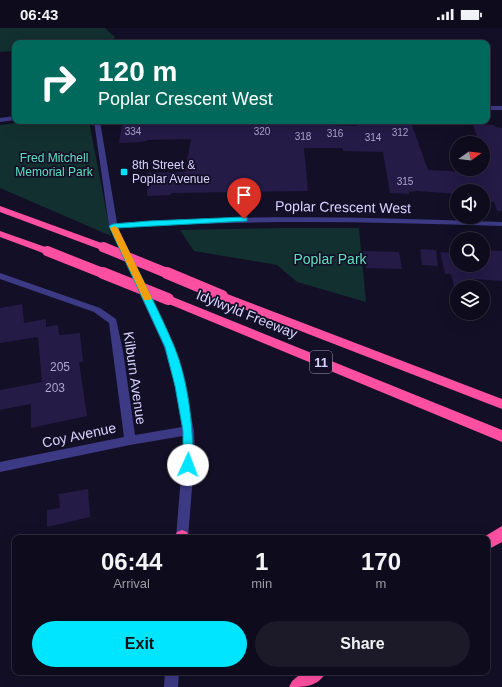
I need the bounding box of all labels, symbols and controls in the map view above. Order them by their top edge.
text: 06:43 [20,6,58,23]
icon: right [32,56,84,108]
text: 120 m [98,56,177,87]
text: Poplar Crescent West [98,89,273,109]
house number: 334 [125,126,142,137]
house number: 320 [254,126,271,137]
house number: 312 [392,127,409,138]
house number: 316 [327,128,344,139]
house number: 318 [295,131,312,142]
house number: 314 [365,132,382,143]
north arrow [450,136,490,176]
map controls [450,136,490,320]
park label: Fred Mitchell Memorial Park [15,151,94,179]
place label: 8th Street & Poplar Avenue [132,158,210,186]
marker: 8th Street & Poplar Avenue [119,167,129,177]
house number: 315 [397,176,414,187]
pin [227,178,261,219]
icon: arrive [233,184,255,206]
button: sound [450,184,490,224]
street label: Poplar Crescent West [275,198,411,216]
button: search [450,232,490,272]
park label: Poplar Park [293,251,368,267]
button: layers [450,280,490,320]
street label: Idylwyld Freeway [194,286,300,342]
street label: Kilburn Avenue [121,330,149,426]
road number: 11 [310,351,332,373]
house number: 205 [50,360,70,374]
house number: 203 [45,381,65,395]
street label: Coy Avenue [41,419,118,451]
position arrow [167,444,209,486]
text: 06:44 [101,548,162,575]
text: 1 [255,548,268,575]
text: 170 [361,548,401,575]
text: Arrival [113,576,150,591]
text: min [251,576,272,591]
text: m [376,576,386,591]
button: Exit [32,621,247,667]
button: Share [255,621,470,667]

